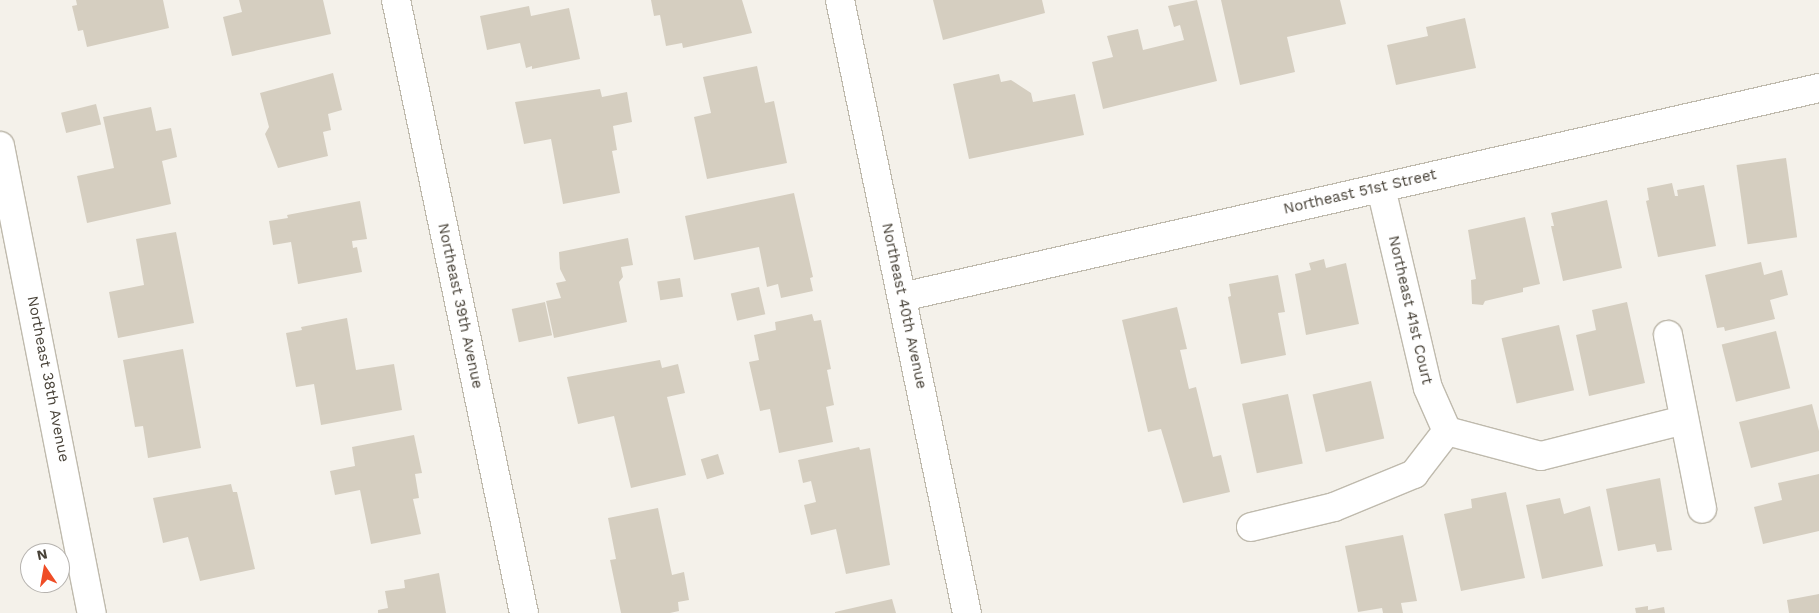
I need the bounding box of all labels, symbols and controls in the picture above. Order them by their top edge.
street label: Northeast 51st Street [1282,166,1438,218]
street label: Northeast 39th Avenue [434,221,486,391]
street label: Northeast 40th Avenue [878,221,930,391]
street label: Northeast 41st Court [1384,234,1436,386]
street label: Northeast 38th Avenue [23,294,73,464]
north arrow [20,543,70,593]
text: N [35,545,49,563]

